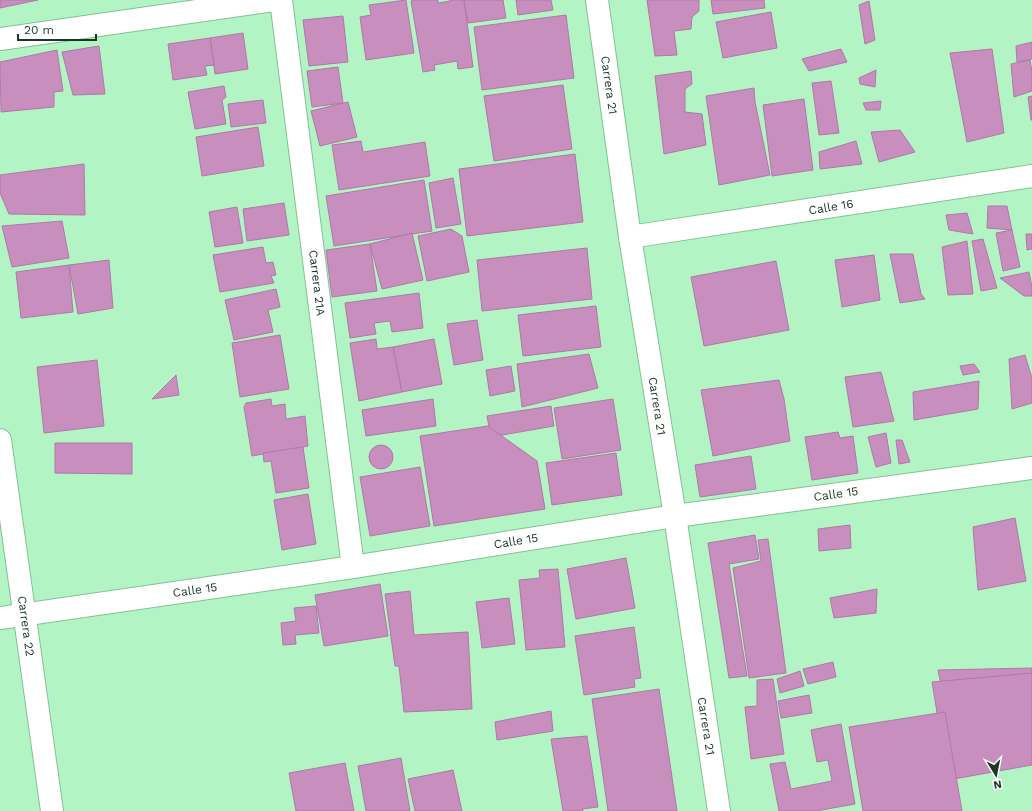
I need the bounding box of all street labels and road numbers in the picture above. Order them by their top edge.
street label: Carrera 21 [598,55,620,115]
street label: Calle 16 [808,197,854,217]
street label: Carrera 21A [306,249,328,317]
street label: Carrera 21 [646,376,668,436]
street label: Calle 15 [813,484,859,504]
street label: Calle 15 [493,531,539,551]
street label: Calle 15 [172,580,218,600]
street label: Carrera 22 [15,595,37,657]
street label: Carrera 21 [695,696,717,756]

